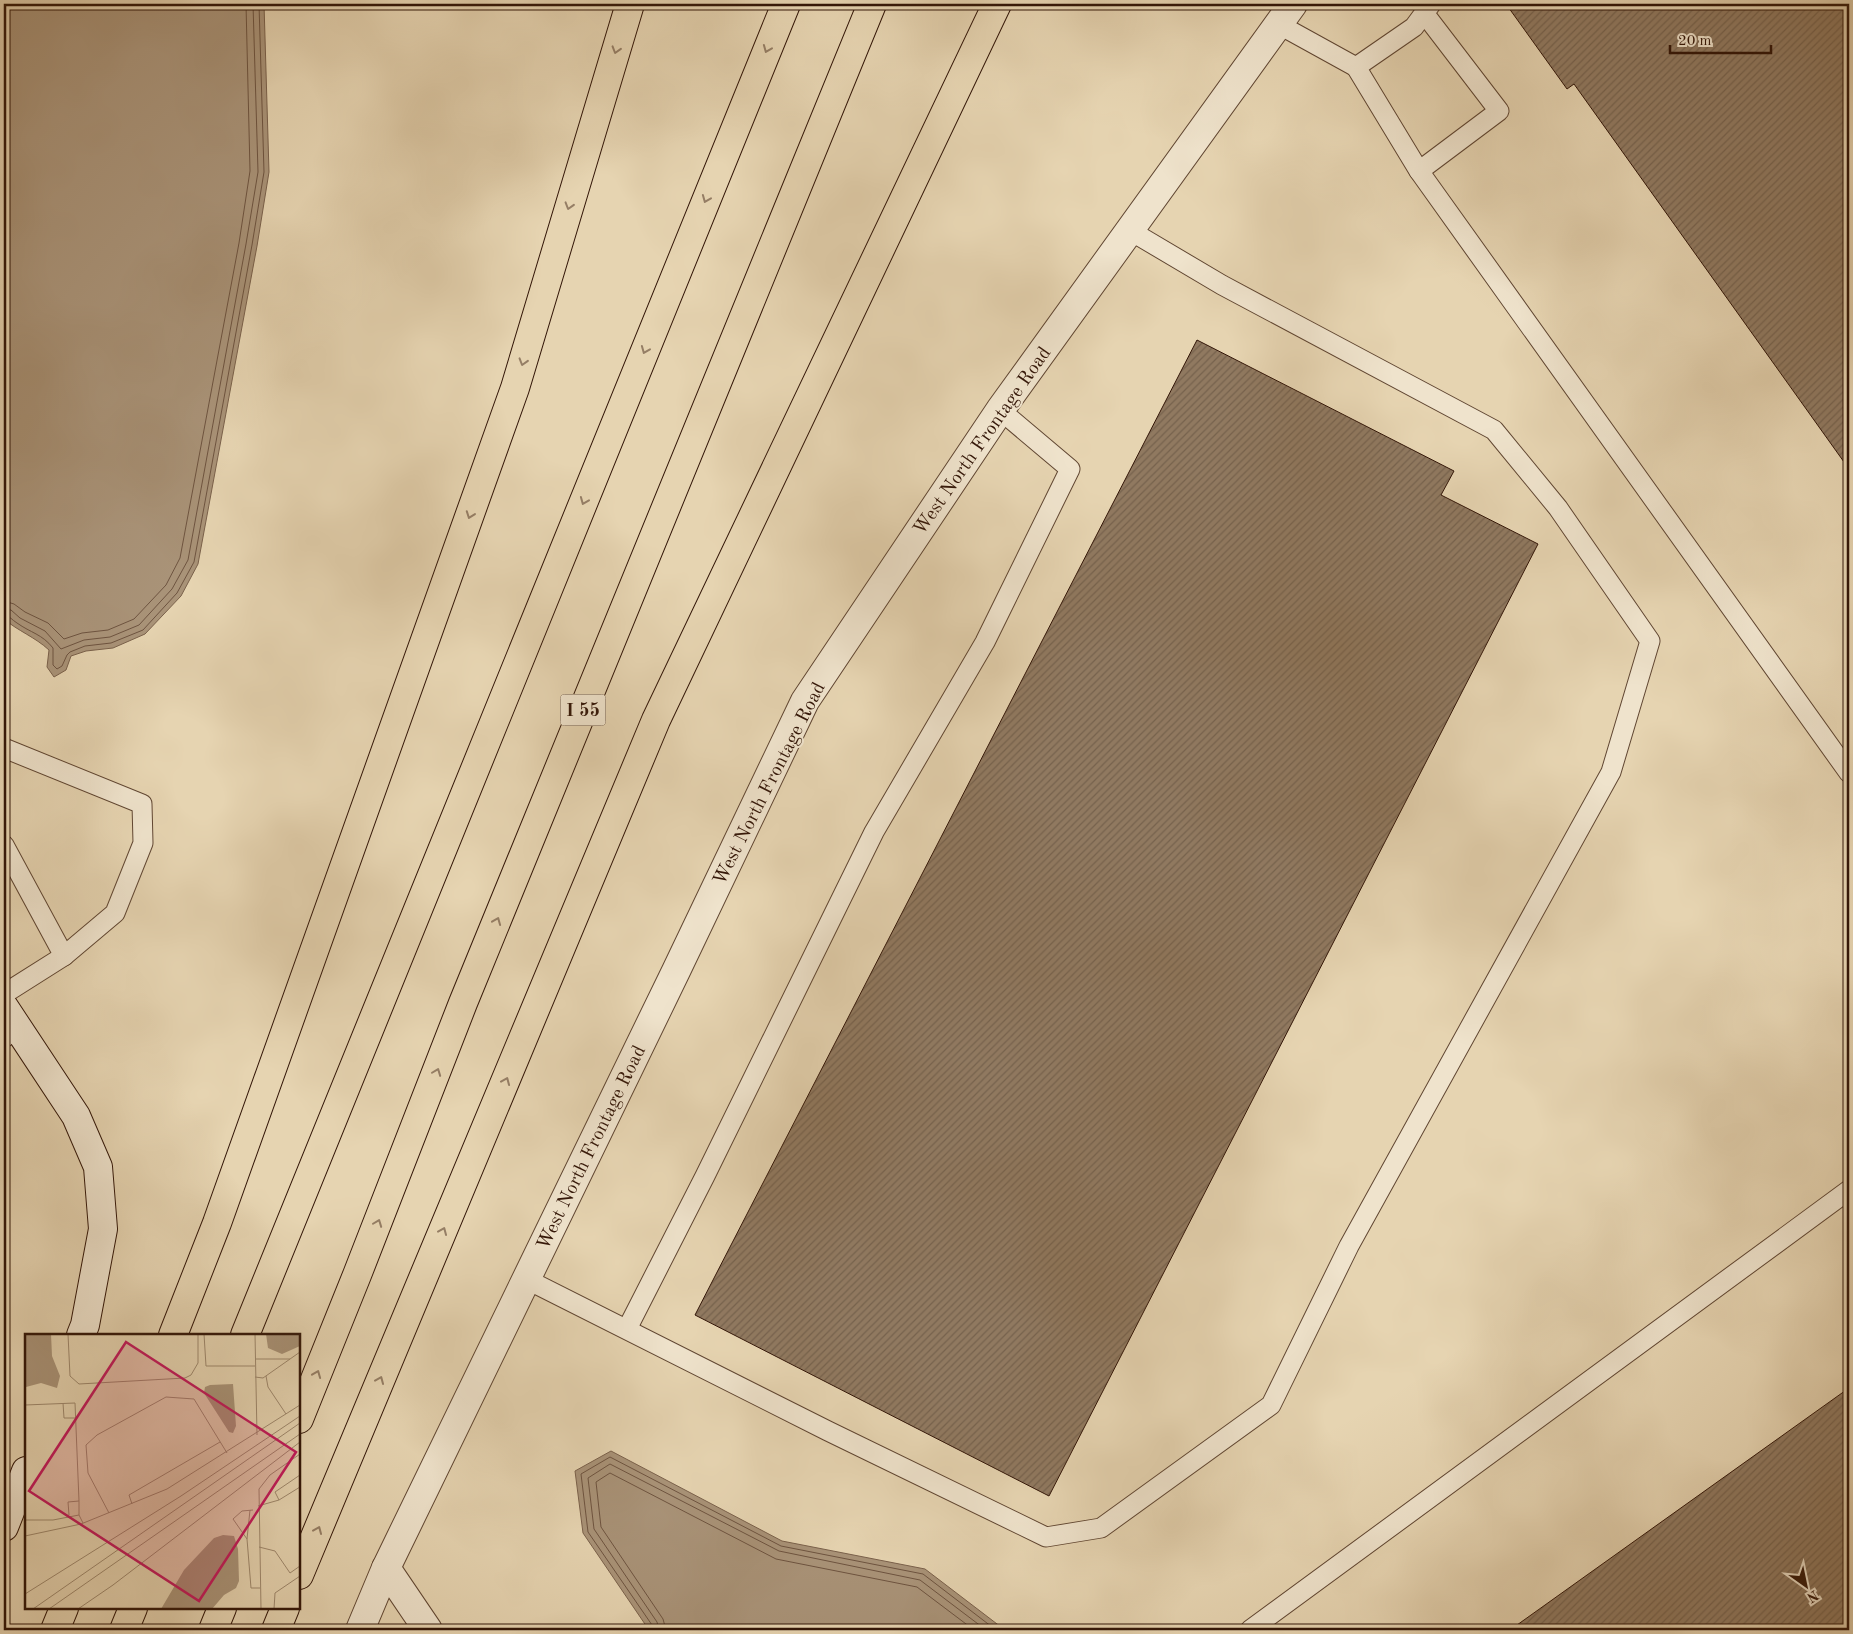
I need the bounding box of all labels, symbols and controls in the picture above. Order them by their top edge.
scale bar [1670,22,1772,54]
text: 20 m [1678,34,1712,49]
one-way arrow [763,44,774,53]
one-way arrow [611,46,621,54]
one-way arrow [702,195,712,203]
one-way arrow [565,202,575,210]
street label: West North Frontage Road [911,344,1055,539]
one-way arrow [641,345,651,354]
one-way arrow [518,357,528,365]
one-way arrow [580,496,590,505]
one-way arrow [466,511,476,519]
street label: West North Frontage Road [711,680,830,889]
road number: I 55 [560,694,606,726]
one-way arrow [491,917,502,926]
street label: West North Frontage Road [534,1043,650,1253]
one-way arrow [431,1068,441,1076]
one-way arrow [499,1077,510,1086]
one-way arrow [371,1219,382,1228]
one-way arrow [437,1227,447,1235]
inset map [25,1334,300,1609]
one-way arrow [311,1370,321,1379]
one-way arrow [375,1377,385,1385]
one-way arrow [311,1526,322,1535]
north arrow [1780,1562,1830,1612]
text: N [1804,1587,1821,1605]

